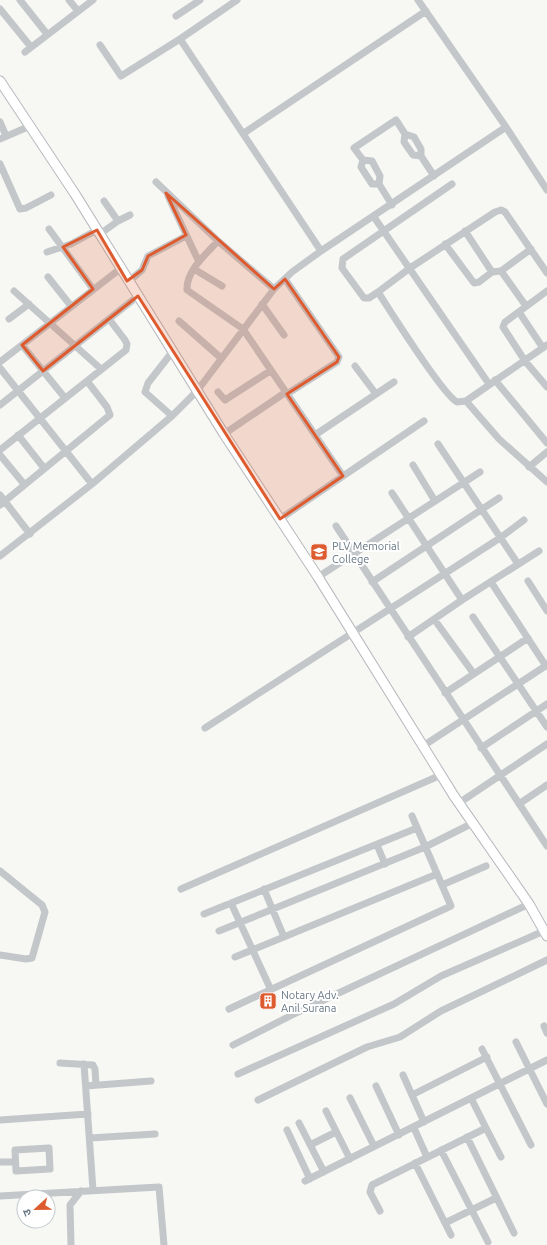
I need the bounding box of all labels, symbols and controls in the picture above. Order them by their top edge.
place label: PLV Memorial College [332,540,400,565]
school or university icon: PLV Memorial College [309,542,329,562]
place label: Notary Adv. Anil Surana [281,989,339,1014]
building icon: Notary Adv. Anil Surana [258,991,278,1011]
north arrow [16,1189,56,1229]
text: उ [20,1207,33,1218]

